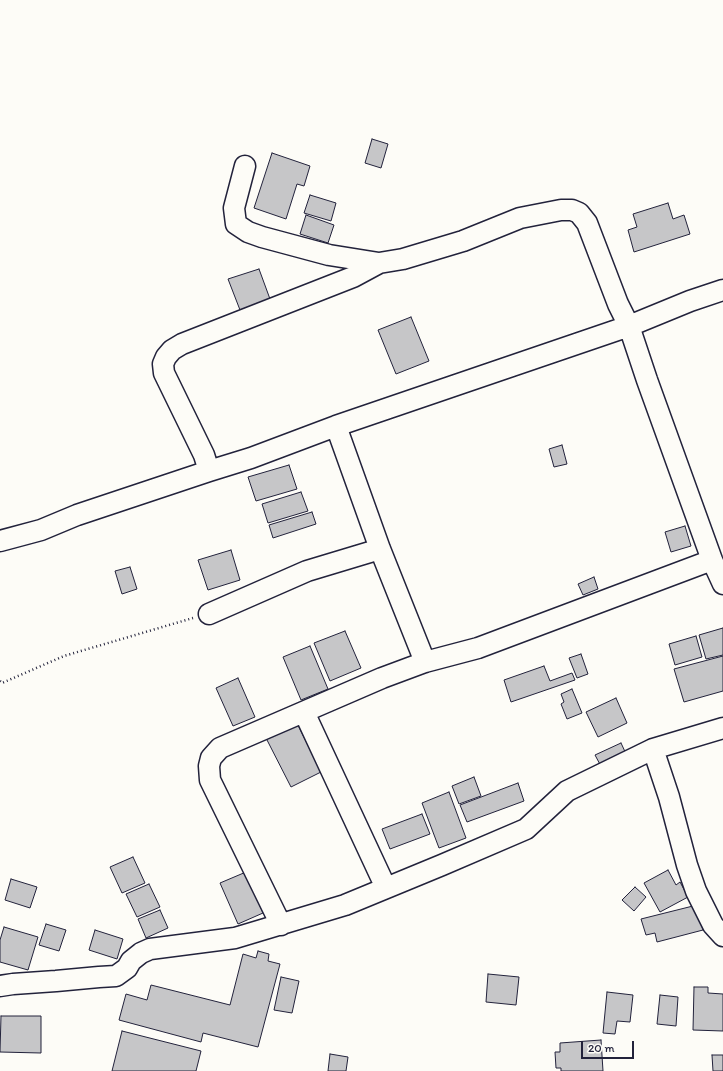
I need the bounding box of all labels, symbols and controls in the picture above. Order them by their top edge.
scale bar [583,1033,636,1059]
text: 20 m [588,1041,615,1055]

